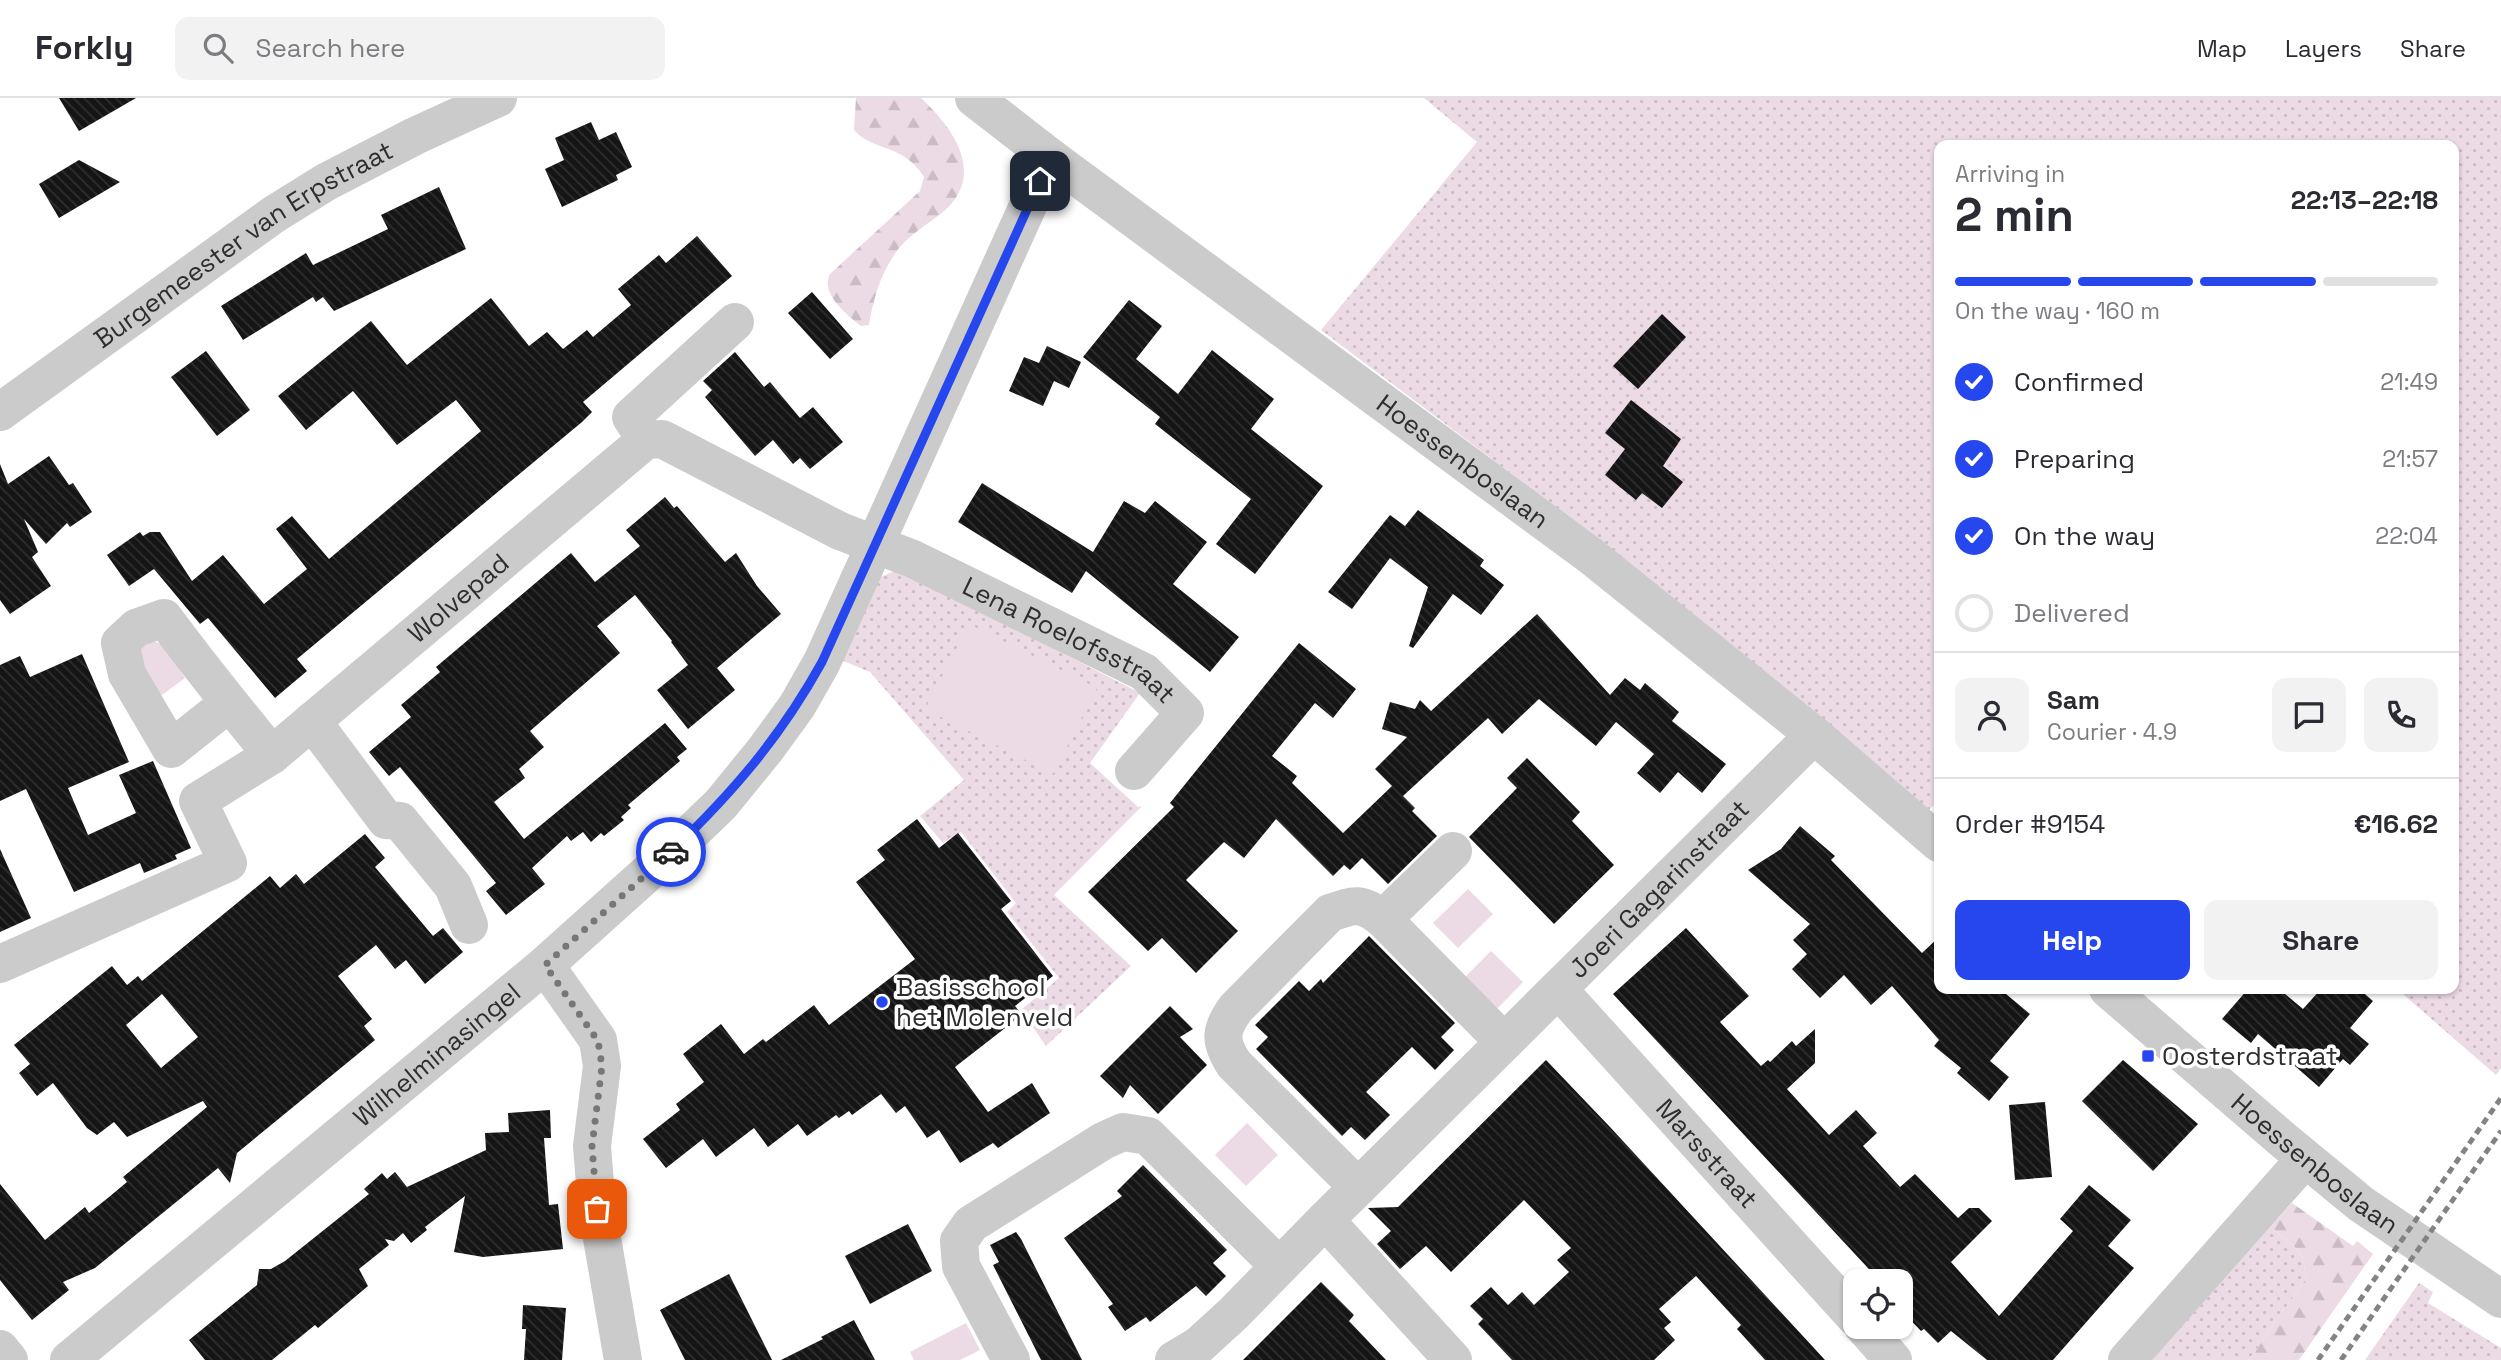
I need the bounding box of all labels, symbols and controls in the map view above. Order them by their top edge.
search box [175,17,665,80]
text: Forkly [35,27,133,69]
icon: search [199,29,237,67]
text: Search here [255,31,405,65]
text: Map [2197,33,2247,64]
text: Layers [2285,33,2362,64]
text: Share [2400,33,2466,64]
street label: Burgemeester van Erpstraat [87,133,399,356]
pin [1010,151,1070,211]
text: Arriving in [1955,159,2065,189]
icon: home [1021,162,1059,200]
text: 22:13–22:18 [2291,183,2438,217]
text: 2 min [1955,186,2074,244]
text: On the way · 160 m [1955,296,2160,326]
icon: check [1955,363,1993,401]
text: Confirmed [2014,365,2144,399]
text: 21:49 [2380,367,2438,397]
street label: Hoessenboslaan [1370,387,1556,536]
icon: check [1955,440,1993,478]
text: Preparing [2014,442,2135,476]
text: 21:57 [2382,444,2438,474]
icon: check [1955,517,1993,555]
text: On the way [2014,519,2155,553]
text: 22:04 [2375,521,2438,551]
street label: Wolvepad [401,546,516,650]
street label: Lena Roelofsstraat [957,569,1183,711]
text: Delivered [2014,596,2130,630]
button: person [1955,678,2029,752]
button: chat [2272,678,2346,752]
button: phone [2364,678,2438,752]
text: Sam [2047,683,2100,717]
text: Courier · 4.9 [2047,717,2177,747]
street label: Joeri Gagarinstraat [1562,792,1756,986]
text: Order #9154 [1955,807,2105,841]
text: €16.62 [2354,807,2438,841]
courier [636,817,706,887]
icon: car [652,833,690,871]
button: Help [1955,900,2190,980]
button: Share [2204,900,2438,980]
place label: Basisschool het Molenveld [896,970,1073,1034]
street label: Wilhelminasingel [346,975,527,1134]
marker: Basisschool het Molenveld [874,994,890,1010]
place label: Oosterdstraat [2162,1039,2338,1073]
marker: Oosterdstraat [2140,1048,2156,1064]
street label: Hoessenboslaan [2224,1086,2405,1242]
street label: Marsstraat [1649,1092,1765,1216]
pin [567,1179,627,1239]
icon: bag [578,1190,616,1228]
map controls [1843,1269,1913,1339]
button: locate [1843,1269,1913,1339]

